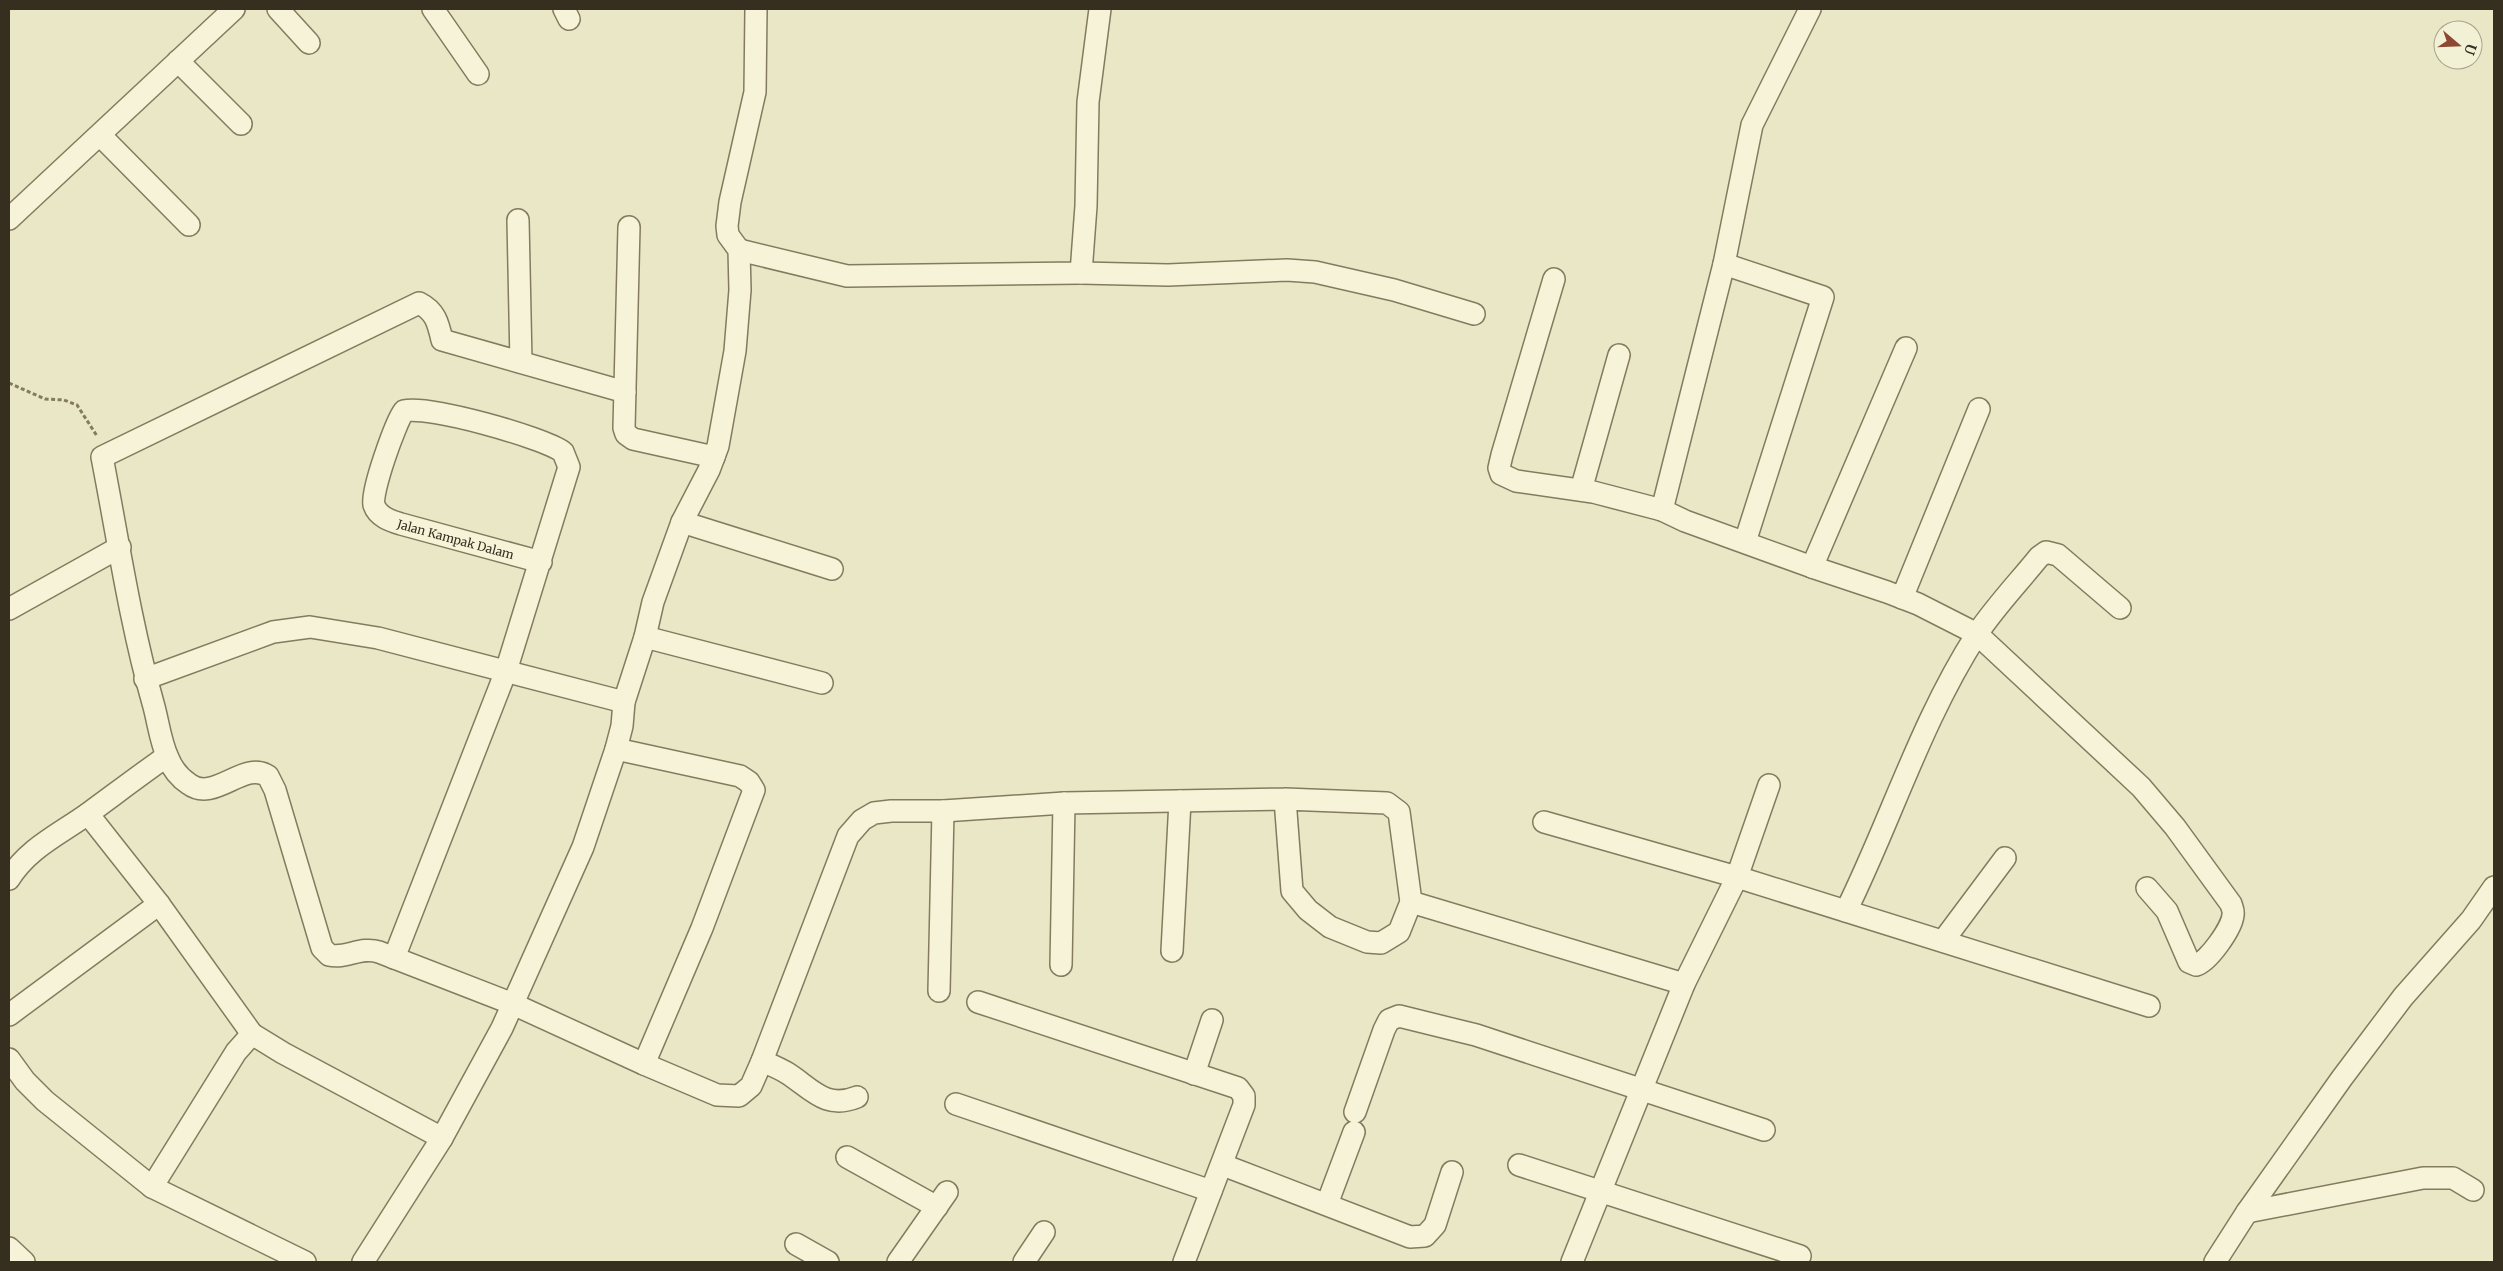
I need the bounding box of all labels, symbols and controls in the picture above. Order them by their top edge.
north arrow [2433,20,2483,70]
text: U [2460,41,2480,58]
street label: Jalan Kampak Dalam [395,516,516,562]

